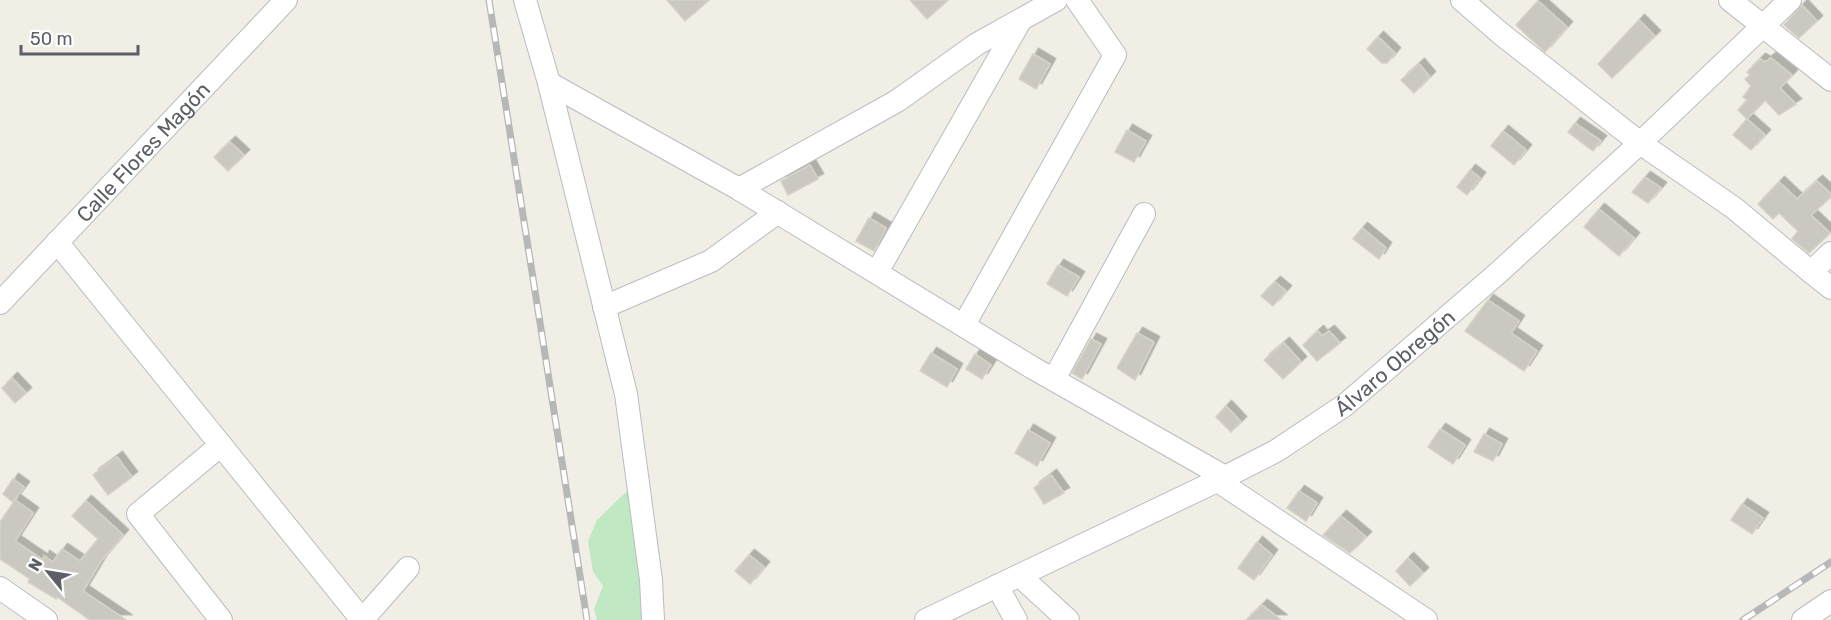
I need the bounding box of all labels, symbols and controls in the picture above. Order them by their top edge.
scale bar [21,18,138,56]
text: 50 m [30,28,73,50]
street label: Calle Flores Magón [71,77,215,227]
street label: Álvaro Obregón [1330,304,1460,421]
north arrow [18,542,78,602]
text: N [24,555,47,574]

